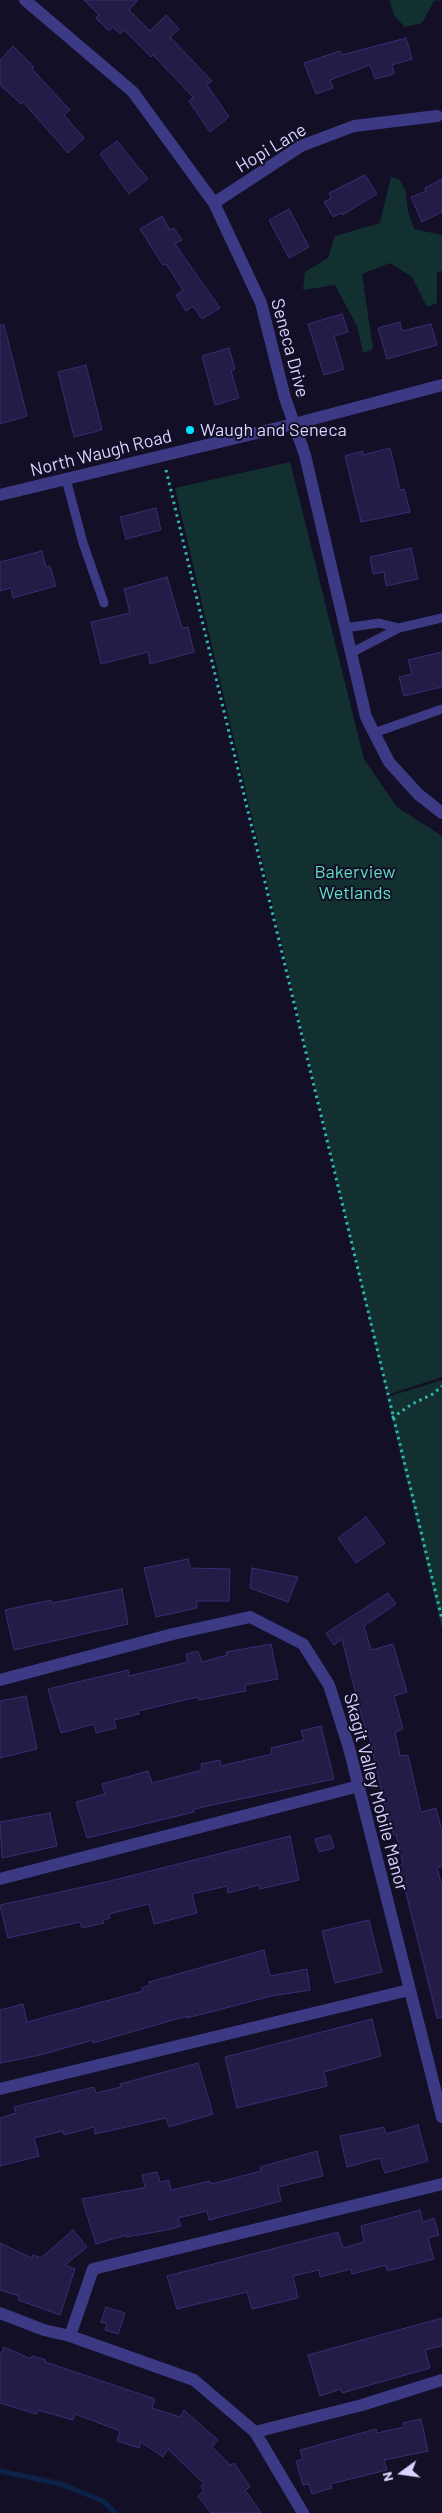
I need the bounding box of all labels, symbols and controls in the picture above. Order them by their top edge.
street label: Hopi Lane [232,119,310,177]
street label: Seneca Drive [266,296,314,400]
place label: Waugh and Seneca [200,419,347,441]
marker: Waugh and Seneca [184,424,196,436]
street label: North Waugh Road [28,425,174,481]
park label: Bakerview Wetlands [314,861,396,904]
street label: Skagit Valley Mobile Manor [339,1691,413,1893]
north arrow [377,2448,427,2498]
text: N [378,2470,396,2483]

